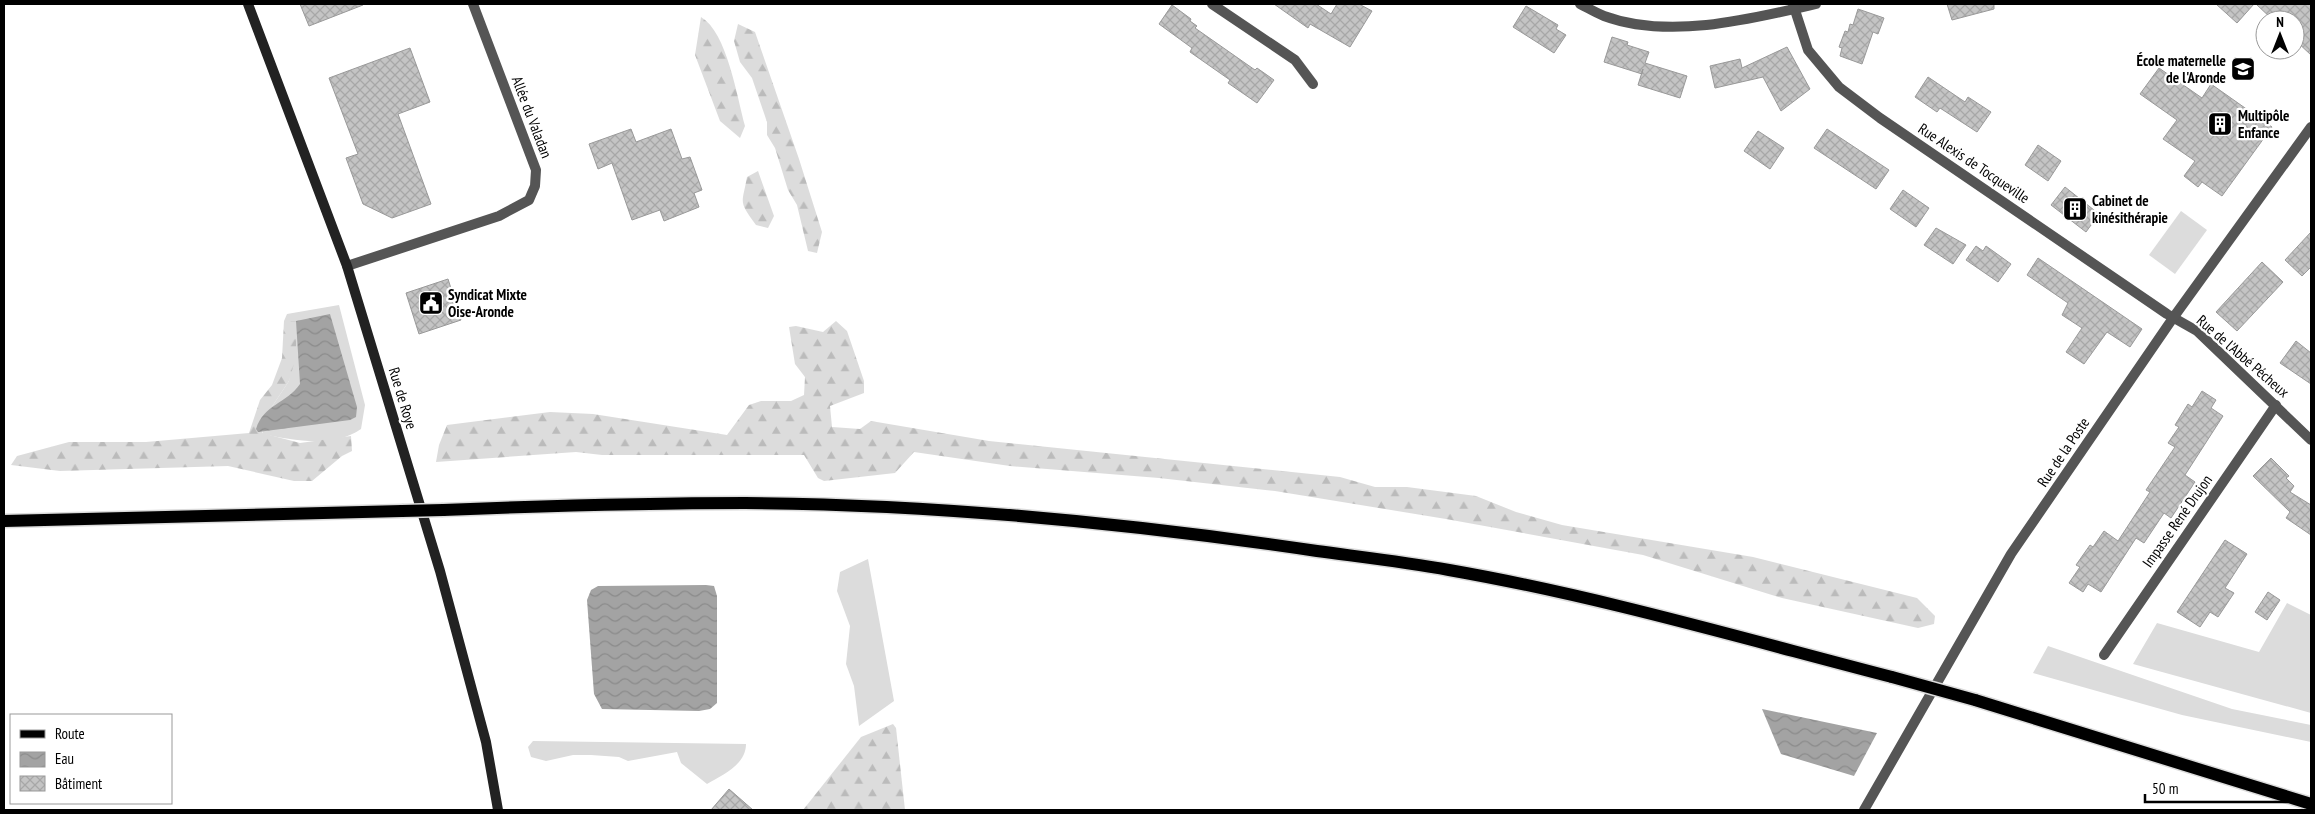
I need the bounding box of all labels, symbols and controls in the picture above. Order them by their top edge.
north arrow [2255,10,2305,60]
text: N [2276,13,2284,31]
place label: École maternelle de l'Aronde [2136,51,2226,87]
school or university icon: École maternelle de l'Aronde [2230,56,2256,82]
street label: Allée du Valadan [508,73,556,161]
place label: Multipôle Enfance [2238,106,2289,142]
building icon: Multipôle Enfance [2207,111,2233,137]
street label: Rue Alexis de Tocqueville [1915,119,2033,207]
place label: Cabinet de kinésithérapie [2092,191,2168,227]
building icon: Cabinet de kinésithérapie [2062,196,2088,222]
place label: Syndicat Mixte Oise-Aronde [448,285,527,321]
public building icon: Syndicat Mixte Oise-Aronde [418,290,444,316]
street label: Rue de l'Abbé Pécheux [2193,311,2293,401]
street label: Rue de Roye [385,365,421,431]
street label: Rue de la Poste [2033,414,2093,490]
street label: Impasse René Drujon [2138,471,2216,571]
legend [10,714,172,804]
text: Route [55,724,85,743]
text: Eau [55,749,74,768]
scale bar [2145,772,2288,804]
text: Bâtiment [55,774,102,793]
text: 50 m [2152,779,2178,798]

